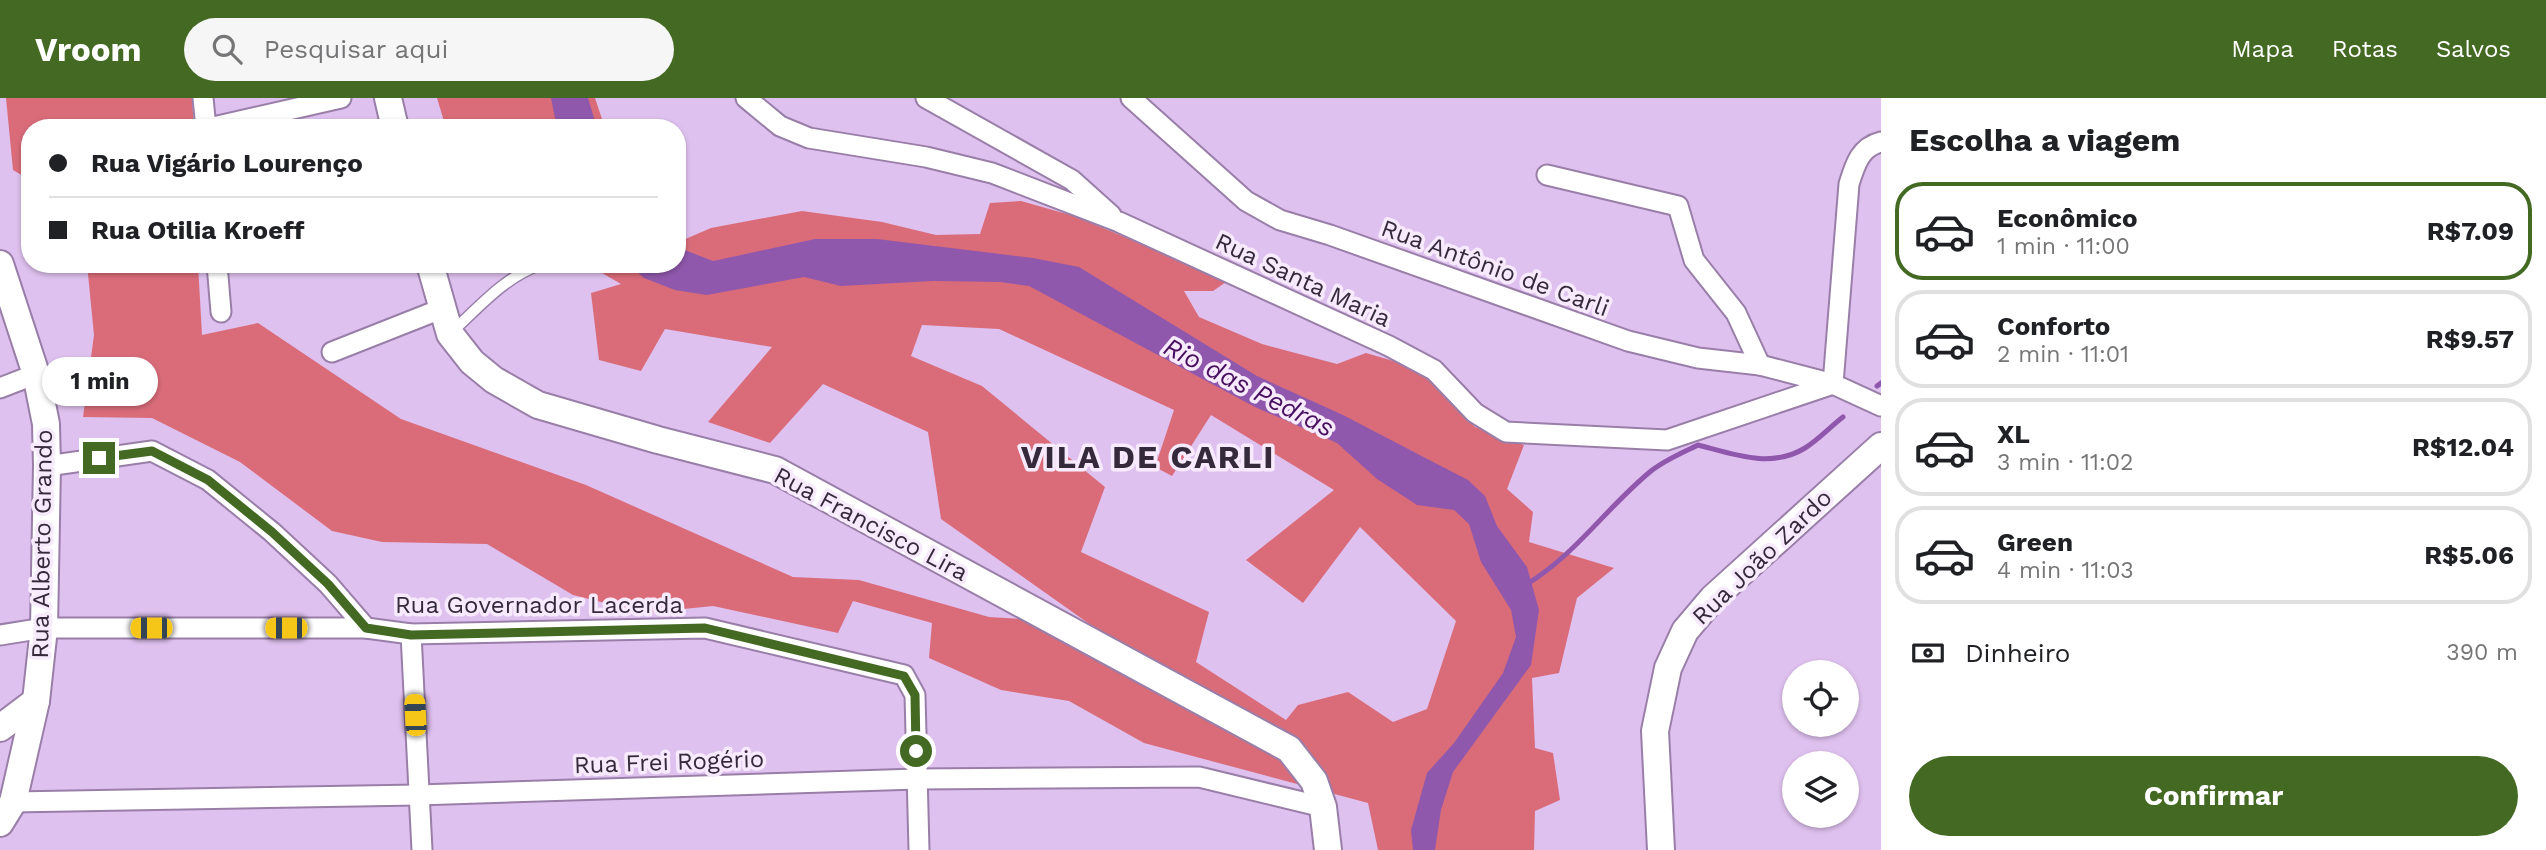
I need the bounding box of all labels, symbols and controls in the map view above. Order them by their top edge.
search box [184,18,674,81]
text: Vroom [35,30,142,69]
icon: search [208,30,246,68]
text: Pesquisar aqui [264,34,449,64]
text: Mapa [2231,35,2294,63]
text: Rotas [2332,35,2398,63]
text: Salvos [2436,35,2511,63]
text: Escolha a viagem [1909,121,2180,159]
text: Rua Vigário Lourenço [91,148,363,178]
icon: car [1913,200,1976,263]
text: Econômico [1997,203,2138,233]
street label: Rua Antônio de Carli [1377,214,1613,322]
text: Rua Otilia Kroeff [91,215,304,245]
text: R$7.09 [2427,216,2514,246]
street label: Rua Santa Maria [1211,227,1395,333]
text: 1 min · 11:00 [1997,233,2130,260]
icon: car [1913,308,1976,371]
text: Conforto [1997,311,2110,341]
text: R$9.57 [2426,324,2514,354]
water label: Rio das Pedras [1159,331,1339,443]
text: 2 min · 11:01 [1997,341,2129,368]
callout: 1 min [41,356,157,406]
text: 1 min [70,368,130,395]
icon: car [1913,416,1976,479]
text: XL [1997,419,2030,449]
street label: Rua Alberto Grando [26,429,58,659]
text: R$12.04 [2412,432,2514,462]
district label: VILA DE CARLI [1021,438,1275,476]
route end [83,442,115,474]
text: 3 min · 11:02 [1997,449,2133,476]
street label: Rua Francisco Lira [769,461,973,587]
street label: Rua João Zardo [1687,483,1837,631]
icon: car [1913,524,1976,587]
text: Green [1997,527,2073,557]
text: R$5.06 [2424,540,2514,570]
text: 4 min · 11:03 [1997,557,2134,584]
street label: Rua Governador Lacerda [395,591,683,619]
car [131,618,173,639]
car [266,618,308,639]
icon: cash [1909,634,1947,672]
text: Dinheiro [1965,638,2070,668]
text: 390 m [2446,639,2518,666]
map controls [1782,660,1859,828]
button: locate [1782,660,1859,737]
car [404,693,427,737]
route start [900,735,932,767]
street label: Rua Frei Rogério [573,745,765,779]
button: layers [1782,751,1859,828]
button: Confirmar [1909,756,2518,836]

